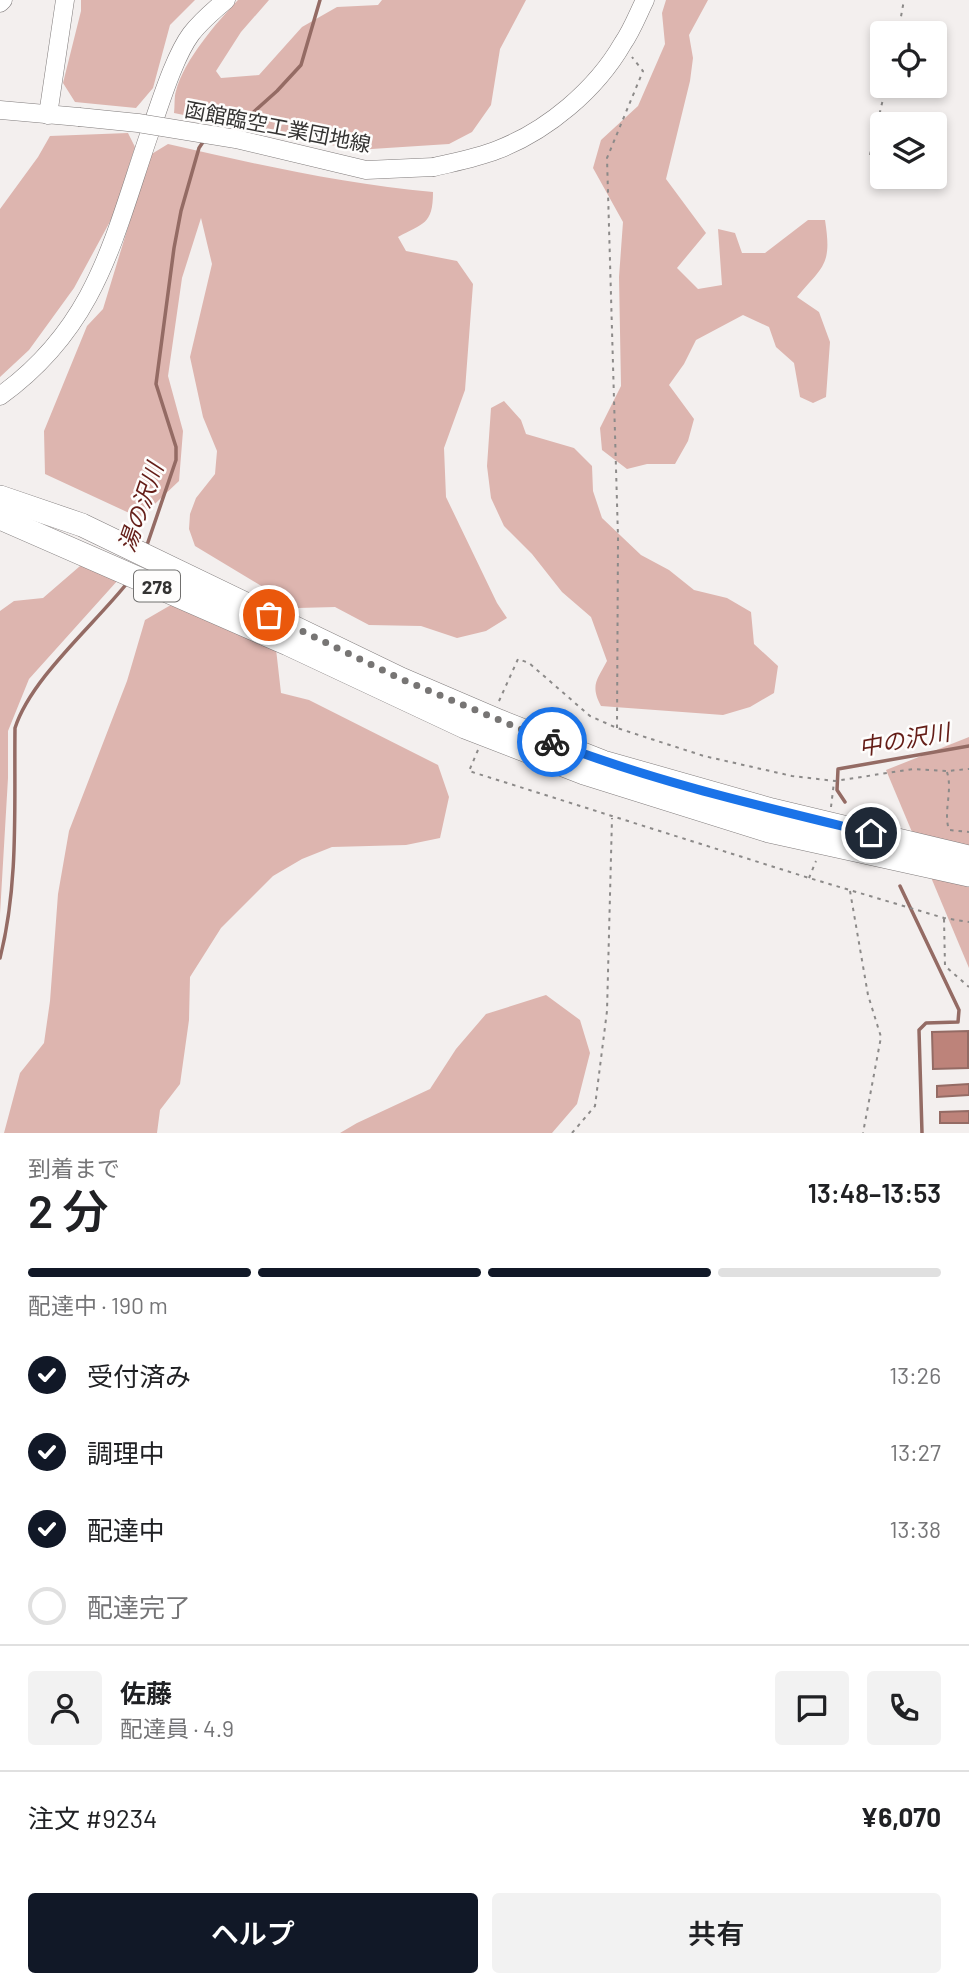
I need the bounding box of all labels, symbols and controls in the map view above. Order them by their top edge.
map controls [870,21,947,189]
button: locate [870,21,947,98]
street label: 函館臨空工業団地線 [183,96,373,156]
button: layers [870,112,947,189]
water label: 湯の沢川 [112,456,169,555]
road number: 278 [134,570,180,601]
pin [239,585,299,645]
icon: bag [250,596,288,634]
courier [517,707,587,777]
water label: 中の沢川 [856,717,955,761]
icon: bike [533,723,571,761]
pin [841,803,901,863]
icon: home [852,814,890,852]
text: 到着まで [28,1154,120,1182]
text: 13:48–13:53 [808,1177,941,1208]
text: 2 分 [28,1182,109,1237]
text: 配達中 · 190 m [28,1291,168,1319]
icon: check [28,1356,66,1394]
text: 受付済み [87,1360,191,1391]
text: 13:26 [889,1361,941,1389]
icon: check [28,1433,66,1471]
text: 調理中 [87,1437,165,1468]
text: 13:27 [890,1438,941,1466]
icon: check [28,1510,66,1548]
text: 配達中 [87,1514,165,1545]
text: 13:38 [889,1515,941,1543]
text: 配達完了 [87,1591,191,1622]
button: person [28,1671,102,1745]
button: chat [775,1671,849,1745]
button: phone [867,1671,941,1745]
text: 佐藤 [120,1677,172,1708]
text: 配達員 · 4.9 [120,1714,234,1742]
text: ¥6,070 [860,1801,941,1832]
text: 注文 #9234 [28,1802,157,1833]
button: ヘルプ [28,1893,478,1973]
button: 共有 [492,1893,941,1973]

